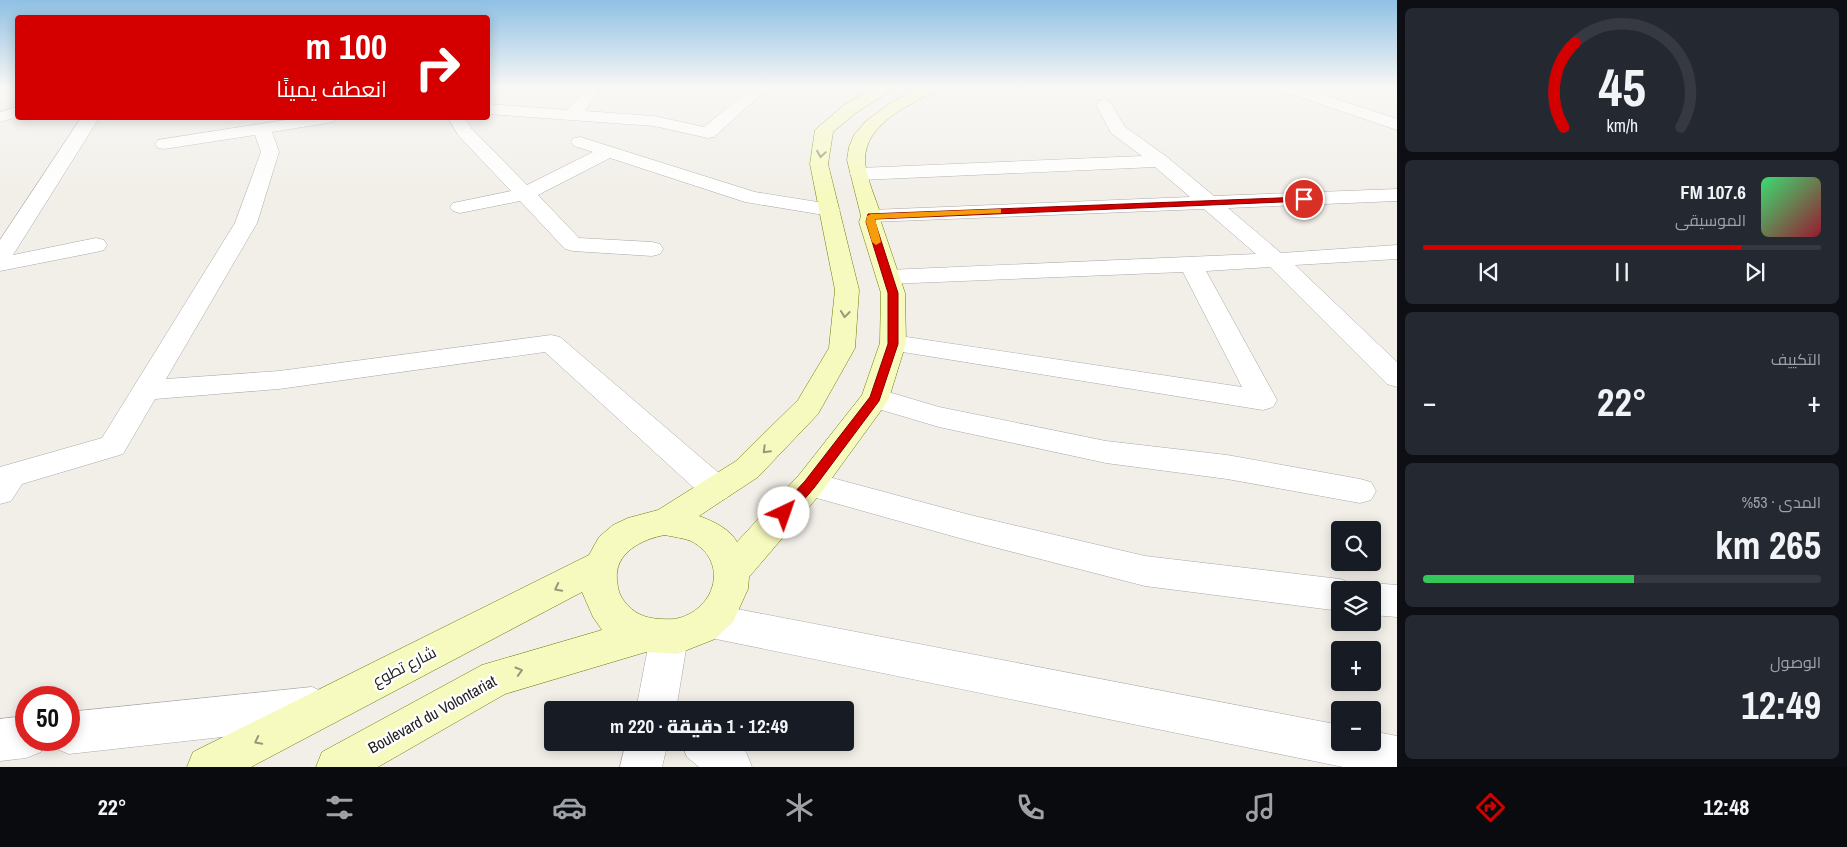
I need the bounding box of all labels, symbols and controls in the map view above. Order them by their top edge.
text: 100 m [306,23,387,70]
icon: right [405,35,470,100]
text: 45 [1598,52,1646,122]
text: انعطف يمينًا [276,74,387,104]
text: km/h [1606,114,1638,138]
one-way arrow [816,150,826,159]
pin [1283,178,1325,220]
text: 107.6 FM [1680,179,1746,205]
icon: arrive [1290,185,1318,213]
text: الموسيقى [1675,209,1746,231]
icon: previous [1475,258,1503,286]
icon: pause [1608,258,1636,286]
icon: next [1741,258,1769,286]
one-way arrow [840,310,851,318]
text: التكييف [1771,348,1821,370]
text: 22° [1597,377,1647,428]
text: − [1423,383,1436,421]
text: + [1808,383,1821,421]
one-way arrow [762,444,771,453]
position arrow [757,486,809,538]
text: المدى · 53% [1741,491,1821,513]
text: 265 km [1715,520,1821,571]
map controls [1331,521,1381,751]
button: search [1331,521,1381,571]
button: layers [1331,581,1381,631]
one-way arrow [554,582,563,592]
street label: شارع تطوع [368,641,440,692]
button: + [1331,641,1381,691]
text: الوصول [1770,651,1821,673]
one-way arrow [514,667,522,677]
street label: Boulevard du Volontariat [364,669,500,758]
text: 12:49 [1741,680,1821,731]
speed limit sign: 50 [15,686,80,751]
button: − [1331,701,1381,751]
text: 12:49 · 1 دقيقة · 220 m [610,713,788,739]
one-way arrow [254,735,263,745]
icon: filters [322,790,357,825]
icon: car [552,790,587,825]
icon: climate [782,790,817,825]
icon: phone [1013,790,1048,825]
icon: music [1243,790,1278,825]
icon: directions [1473,790,1508,825]
text: 22° [98,792,127,822]
text: 12:48 [1703,792,1749,822]

